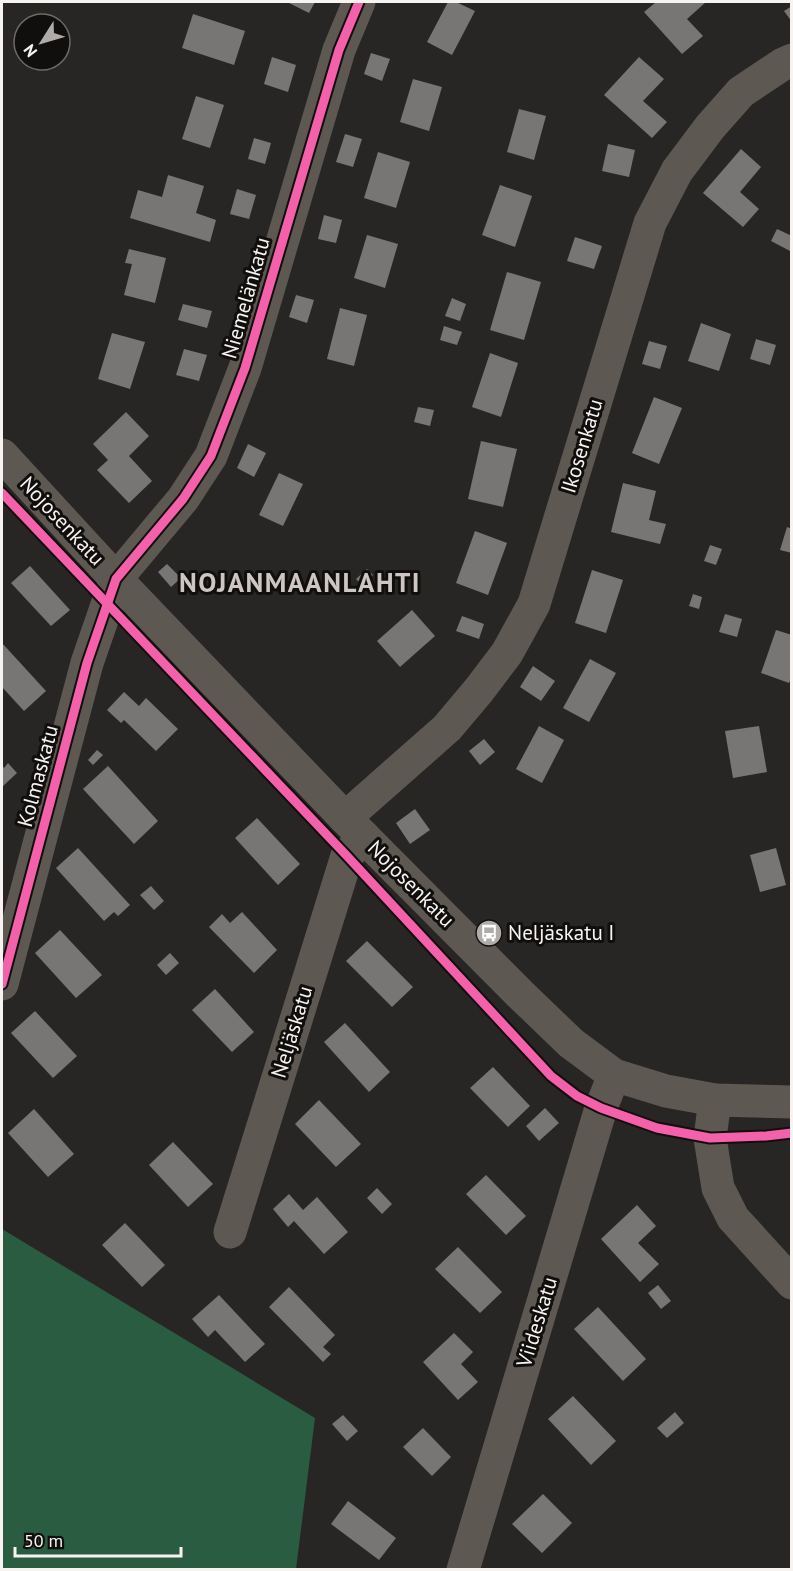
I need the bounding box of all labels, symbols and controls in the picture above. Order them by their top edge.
north arrow [12,12,72,72]
text: N [19,41,41,61]
street label: Niemelänkatu [215,234,276,362]
street label: Ikosenkatu [554,395,609,496]
street label: Nojosenkatu [14,470,110,571]
district label: NOJANMAANLAHTI [179,565,421,599]
street label: Kolmaskatu [11,722,64,830]
street label: Nojosenkatu [362,834,461,933]
bus stop icon: Neljäskatu I [474,918,504,948]
place label: Neljäskatu I [508,919,614,946]
street label: Neljäskatu [265,983,318,1081]
street label: Viideskatu [510,1273,563,1371]
scale bar [15,1520,182,1558]
text: 50 m [24,1529,63,1552]

